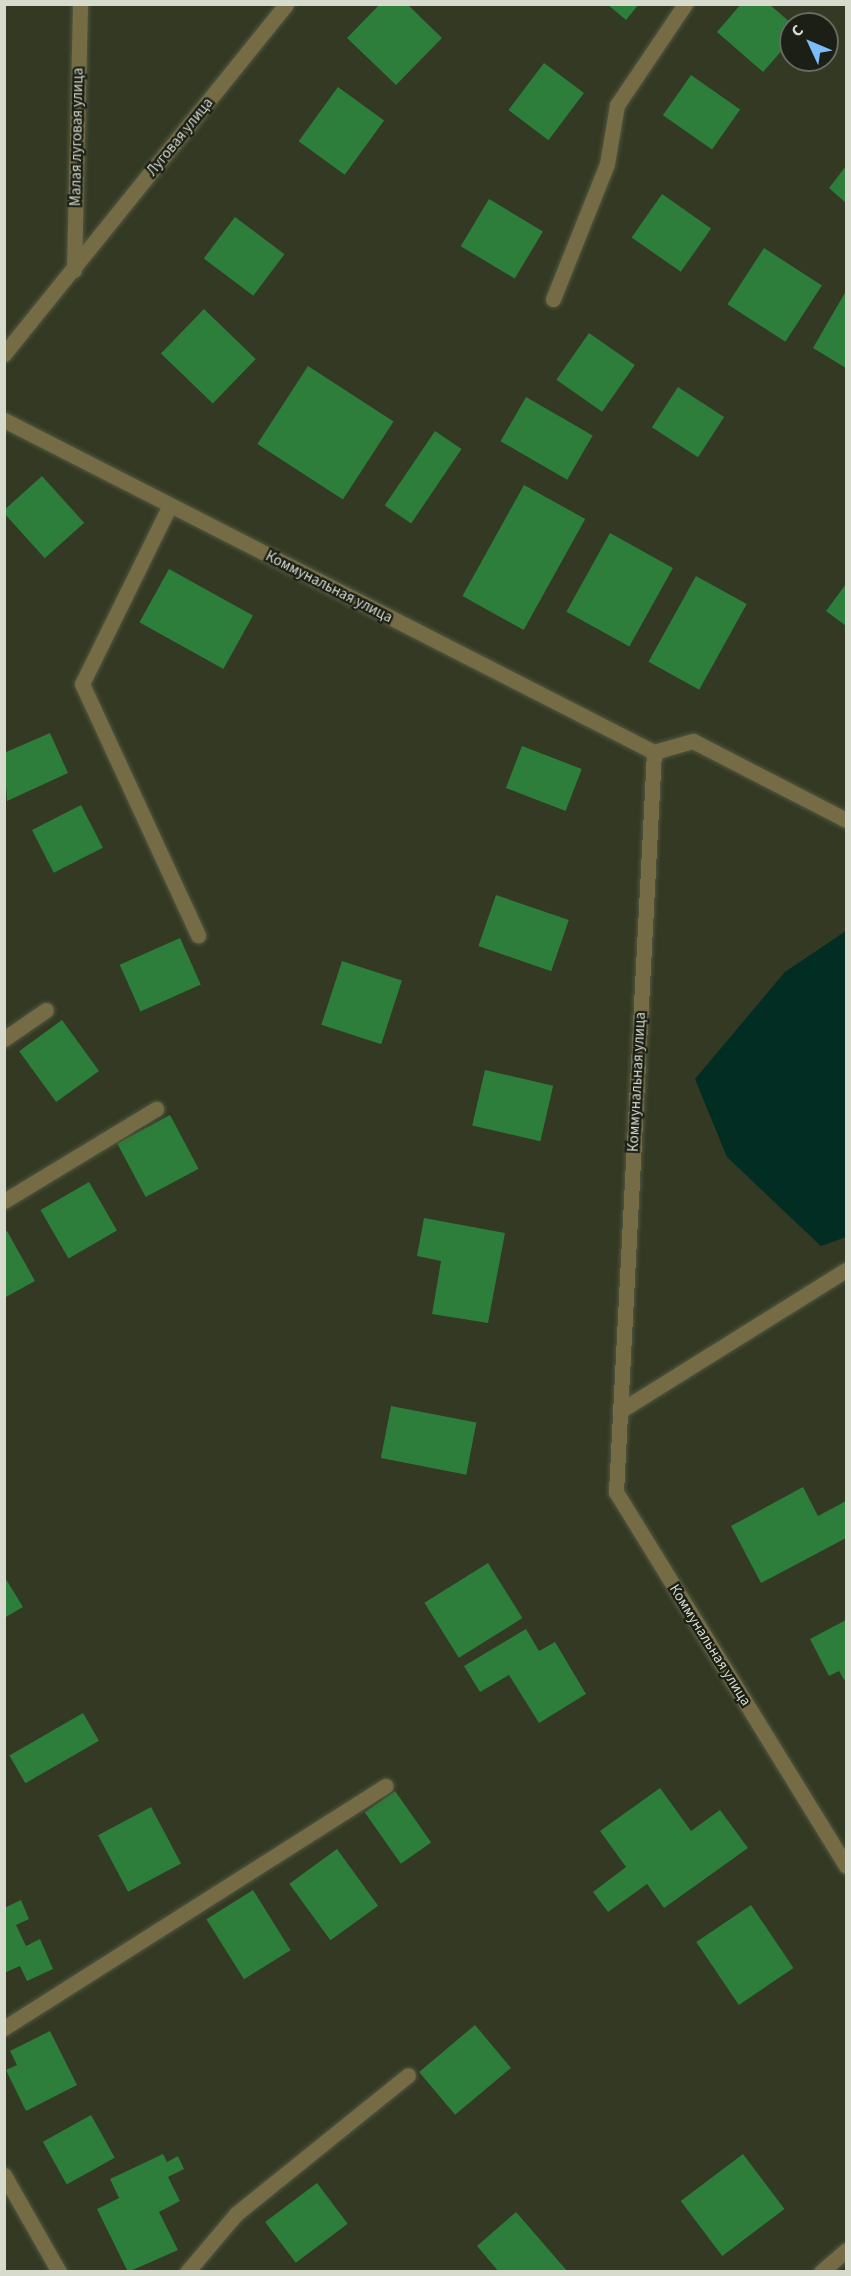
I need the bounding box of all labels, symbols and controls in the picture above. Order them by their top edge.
north arrow [779,12,839,72]
text: С [786,20,809,42]
street label: Малая луговая улица [67,68,87,206]
street label: Луговая улица [143,94,217,180]
street label: Коммунальная улица [263,547,395,627]
street label: Коммунальная улица [624,1012,650,1152]
street label: Коммунальная улица [665,1581,755,1709]

